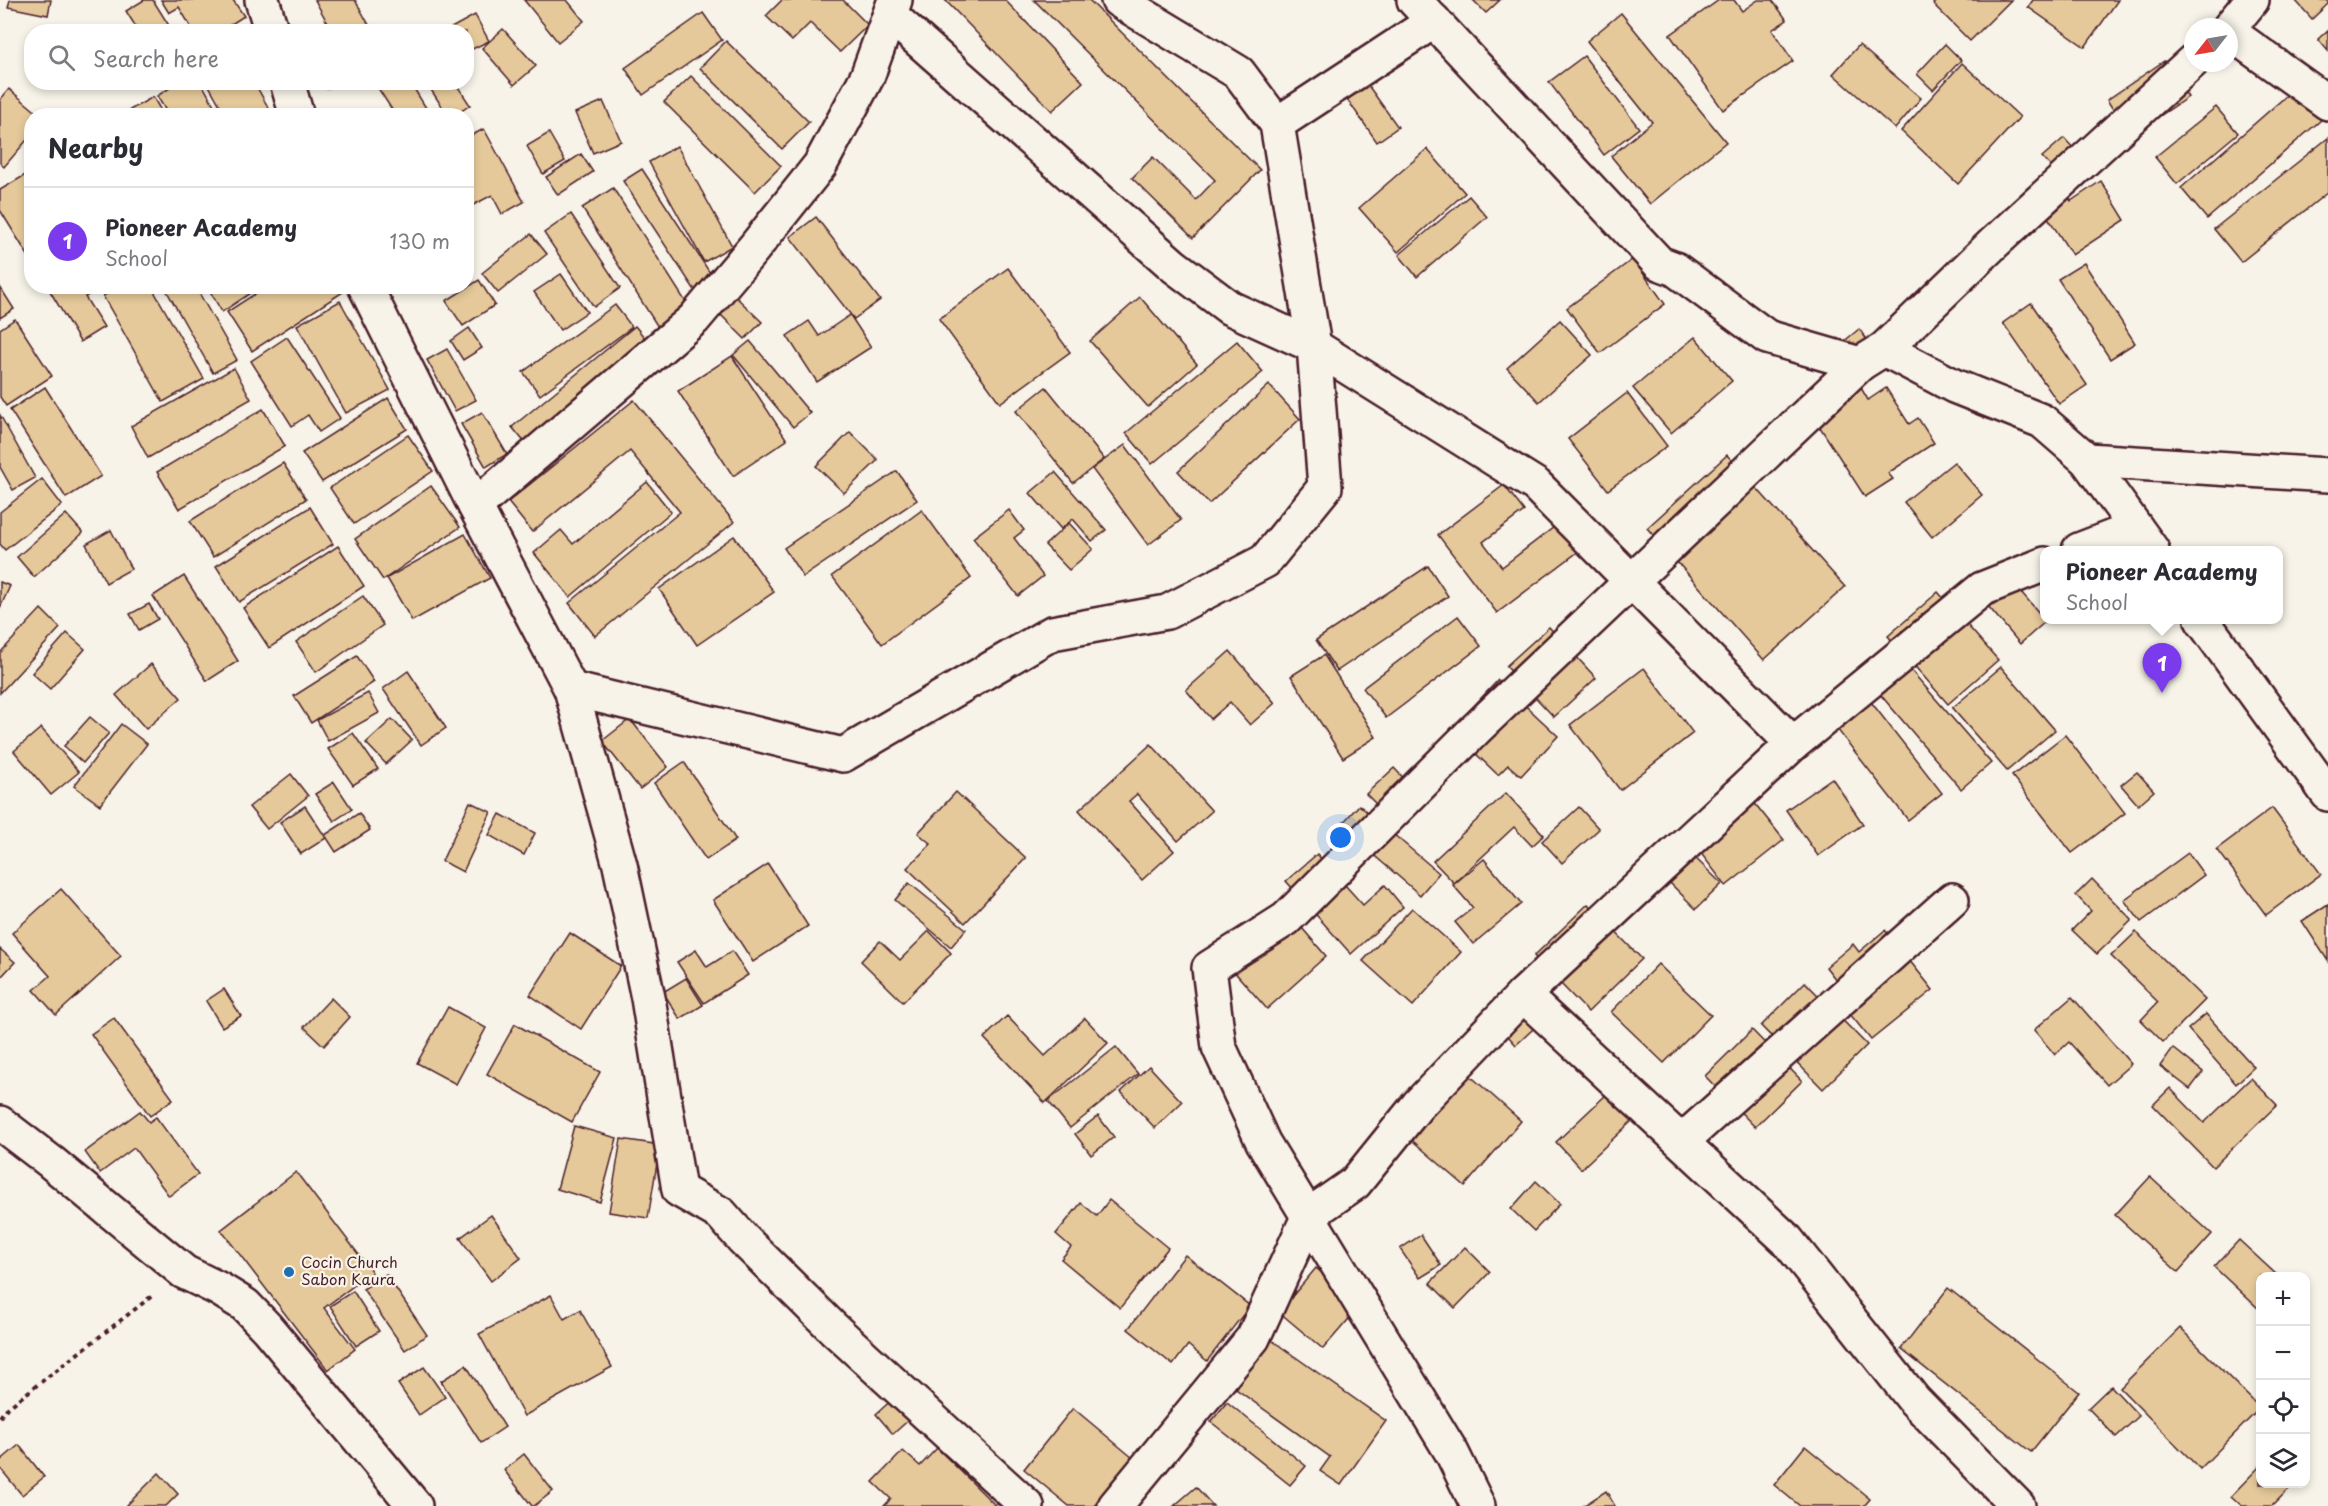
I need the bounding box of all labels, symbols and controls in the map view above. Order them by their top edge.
north arrow [2184,18,2238,72]
search box [24,24,474,90]
icon: search [45,41,78,74]
text: Search here [93,41,219,74]
text: Nearby [48,128,143,167]
text: Pioneer Academy [105,210,297,243]
text: 1 [63,226,72,256]
text: 130 m [390,226,450,256]
text: School [105,243,168,273]
popup [2040,546,2283,624]
text: Pioneer Academy [2065,554,2258,587]
text: School [2065,587,2128,617]
pin: 1 [2142,644,2182,693]
your location [1326,823,1355,852]
place label: Cocin Church Sabon Kaura [301,1250,398,1290]
marker: Cocin Church Sabon Kaura [282,1265,296,1279]
map controls [2256,1272,2310,1488]
button: + [2256,1272,2310,1326]
button: − [2256,1326,2310,1380]
button: locate [2256,1380,2310,1434]
button: layers [2256,1434,2310,1488]

